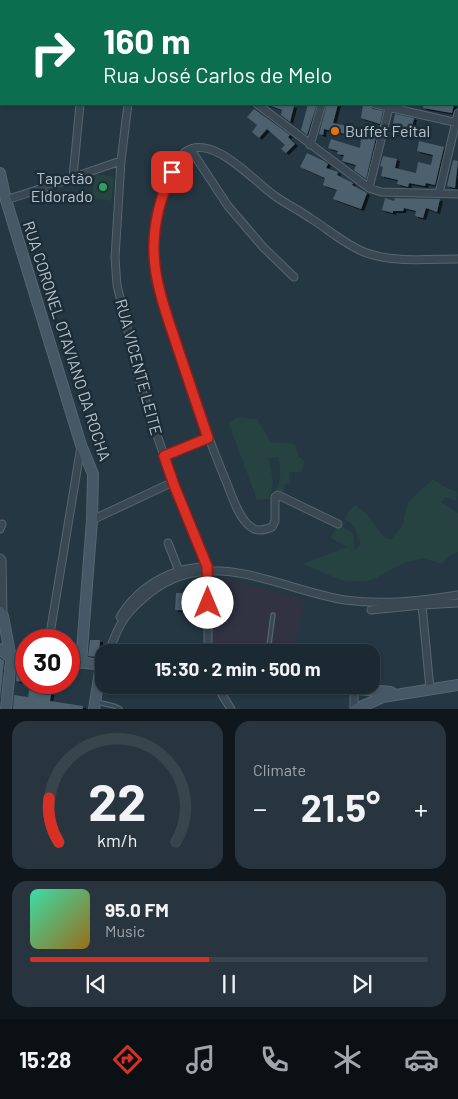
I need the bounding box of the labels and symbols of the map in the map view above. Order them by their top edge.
place label: Buffet Feital [345,121,430,140]
marker: Buffet Feital [329,125,341,137]
pin [151,151,193,193]
place label: Tapetão Eldorado [31,168,93,205]
marker: Tapetão Eldorado [97,181,109,193]
street label: RUA CORONEL OTAVIANO DA ROCHA [20,218,115,464]
street label: RUA VICENTE LEITE [112,297,167,437]
position arrow [181,576,233,628]
speed limit sign: 30 [15,629,80,694]

